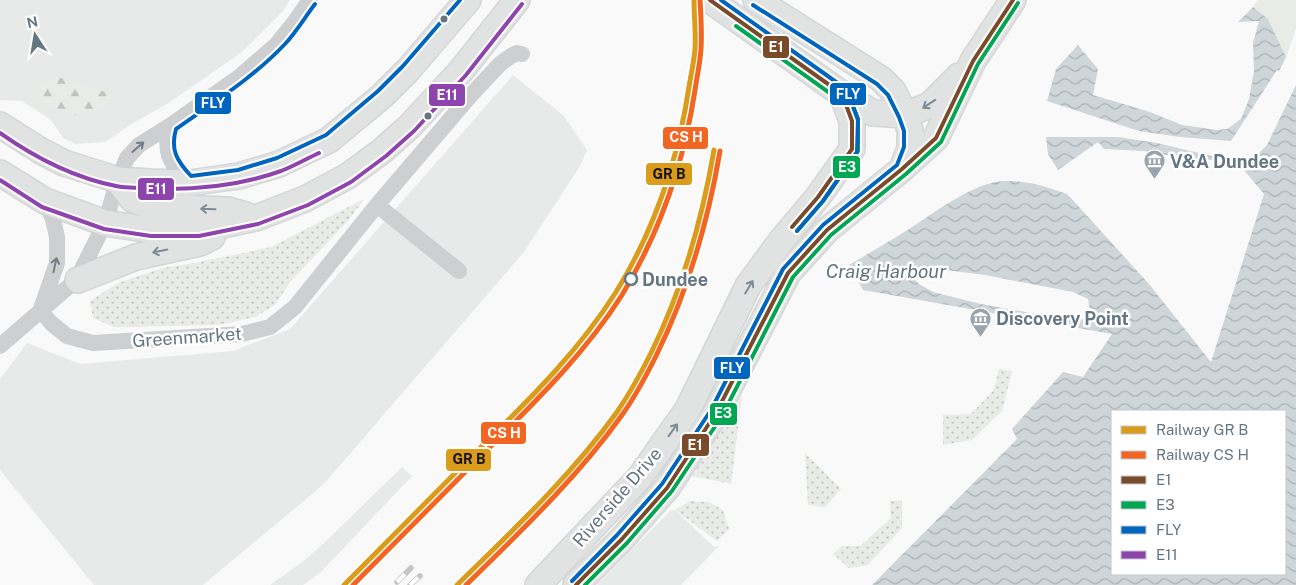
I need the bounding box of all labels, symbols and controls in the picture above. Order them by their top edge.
north arrow [10,10,60,60]
text: N [25,13,39,31]
unlabelled marker [439,14,449,24]
line badge: E1 [762,35,790,59]
text: E1 [769,39,783,55]
line badge: FLY [829,82,867,106]
line badge: E11 [428,83,466,107]
text: FLY [836,86,861,102]
text: E11 [437,87,457,103]
line badge: FLY [194,91,232,115]
text: FLY [201,95,226,111]
one-way arrow [922,99,936,109]
unlabelled marker [423,111,433,121]
line badge: CS H [662,126,709,150]
text: CS H [669,129,703,145]
one-way arrow [132,141,145,153]
museum icon: V&A Dundee [1142,149,1166,180]
place label: V&A Dundee [1170,151,1279,172]
line badge: E3 [832,155,861,179]
text: E3 [838,159,856,175]
line badge: GR B [645,162,693,186]
text: GR B [652,166,686,182]
line badge: E11 [137,177,175,201]
text: E11 [146,181,166,197]
one-way arrow [200,204,216,214]
one-way arrow [153,247,169,256]
one-way arrow [51,258,60,274]
water label: Craig Harbour [826,260,947,282]
place label: Dundee [642,269,708,290]
marker: Dundee [624,272,638,286]
one-way arrow [744,280,754,294]
museum icon: Discovery Point [968,306,992,337]
place label: Discovery Point [996,308,1129,329]
street label: Greenmarket [131,323,243,351]
line badge: FLY [713,356,751,380]
text: FLY [720,360,745,376]
line badge: E3 [709,402,738,426]
text: E3 [714,405,732,421]
legend [1111,410,1286,575]
line badge: CS H [480,421,527,445]
text: Railway GR B [1156,421,1248,438]
one-way arrow [668,423,678,437]
text: CS H [487,425,521,441]
line badge: E1 [681,433,710,457]
text: E1 [688,437,702,453]
street label: Riverside Drive [568,443,666,551]
text: Railway CS H [1156,446,1249,463]
line badge: GR B [445,448,492,472]
text: GR B [452,451,486,467]
text: E1 [1156,471,1171,488]
text: E3 [1156,496,1175,513]
text: FLY [1156,521,1181,538]
text: E11 [1156,546,1178,563]

